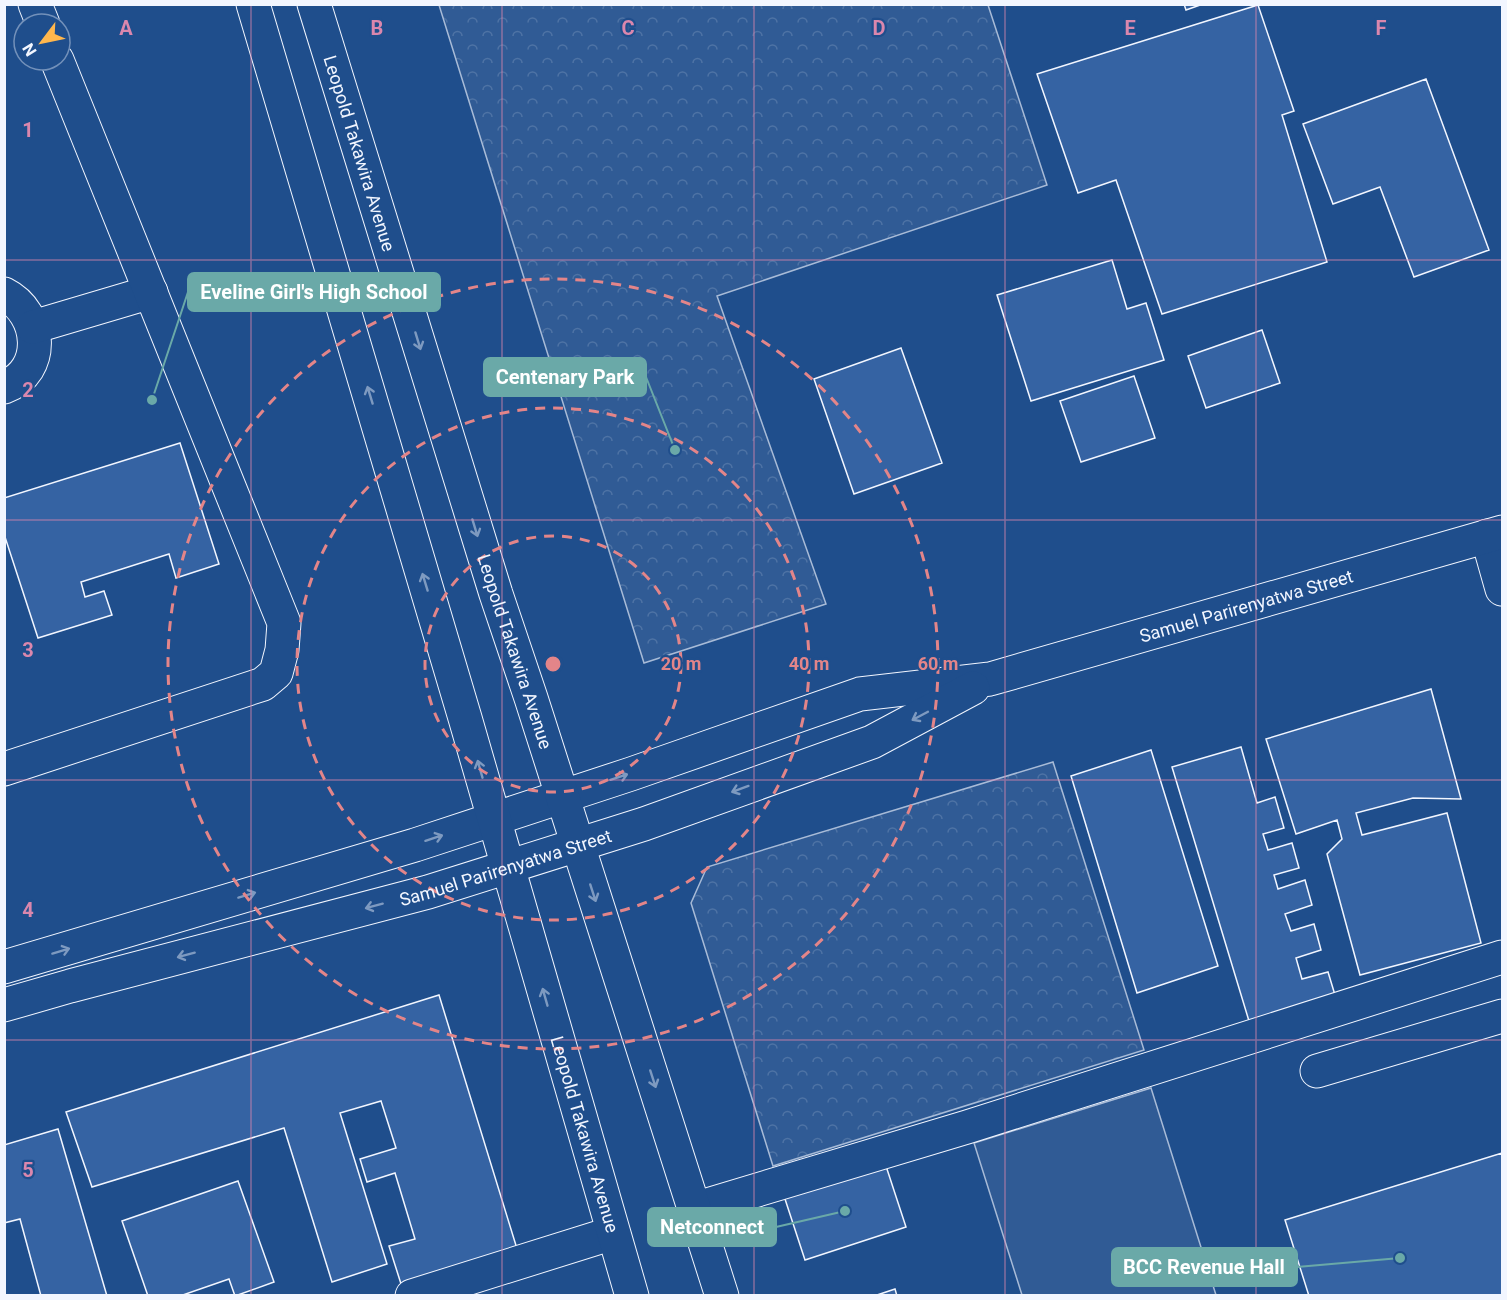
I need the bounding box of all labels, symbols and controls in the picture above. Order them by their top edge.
north arrow [12,12,72,72]
text: A [119,16,133,40]
text: B [371,16,383,40]
text: C [621,16,635,40]
text: D [873,16,886,40]
text: E [1124,16,1136,40]
text: F [1376,16,1387,40]
text: N [19,40,41,60]
street label: Leopold Takawira Avenue [320,53,400,254]
text: 1 [22,118,34,142]
callout: Eveline Girl's High School [188,273,440,311]
text: Eveline Girl's High School [200,280,428,304]
one-way arrow [413,331,424,350]
callout: Centenary Park [484,358,646,396]
text: Centenary Park [496,365,635,389]
text: 2 [22,378,34,402]
one-way arrow [364,386,375,405]
one-way arrow [470,518,481,537]
street label: Leopold Takawira Avenue [474,551,557,751]
street label: Samuel Parirenyatwa Street [1137,565,1355,646]
one-way arrow [419,573,430,592]
text: 3 [22,638,34,662]
text: 20 m [661,653,701,674]
text: 40 m [789,653,829,674]
text: 60 m [918,653,958,674]
centre of rings [543,654,563,674]
one-way arrow [912,711,930,722]
one-way arrow [474,760,485,779]
one-way arrow [609,771,628,782]
one-way arrow [731,785,750,796]
street label: Samuel Parirenyatwa Street [397,824,614,910]
one-way arrow [424,832,443,843]
one-way arrow [588,883,599,902]
one-way arrow [237,889,256,900]
text: 4 [22,898,34,922]
one-way arrow [365,900,384,912]
one-way arrow [51,945,70,956]
one-way arrow [177,950,196,962]
one-way arrow [539,988,551,1007]
street label: Leopold Takawira Avenue [547,1033,624,1235]
one-way arrow [648,1069,659,1088]
text: 5 [22,1158,34,1182]
callout: Netconnect [648,1208,776,1246]
text: Netconnect [660,1215,764,1239]
callout: BCC Revenue Hall [1112,1248,1297,1286]
text: BCC Revenue Hall [1123,1255,1285,1279]

